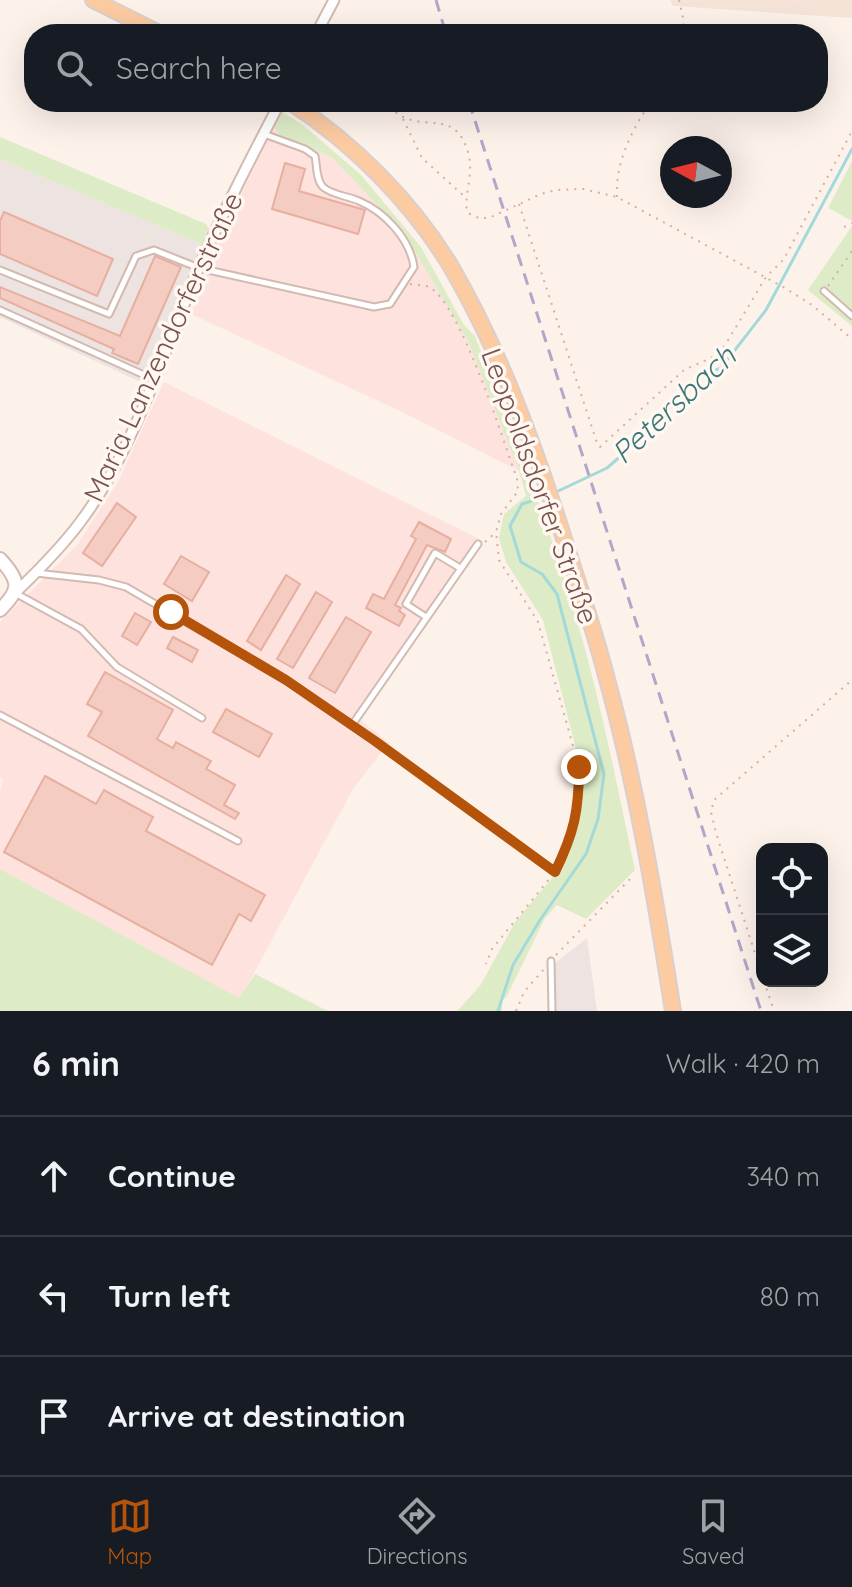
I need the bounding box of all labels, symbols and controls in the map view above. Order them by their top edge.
search box [24,24,828,112]
icon: search [52,46,96,90]
text: Search here [116,49,282,87]
north arrow [660,136,732,208]
street label: Maria Lanzendorferstraße [75,186,250,507]
water label: Petersbach [603,337,744,471]
street label: Leopoldsdorfer Straße [474,343,607,629]
route start [153,594,189,630]
route end [561,749,597,785]
map controls [756,843,828,987]
button: locate [756,843,828,915]
button: layers [756,915,828,987]
text: 6 min [32,1042,120,1085]
text: Walk · 420 m [666,1047,820,1080]
icon: ahead [32,1154,76,1198]
text: Continue [108,1157,236,1195]
text: 340 m [746,1160,820,1193]
icon: left [32,1274,76,1318]
text: Turn left [108,1277,231,1315]
text: 80 m [760,1280,820,1313]
icon: arrive [32,1394,76,1438]
text: Arrive at destination [108,1397,406,1435]
tab: Map [107,1494,152,1570]
tab: Directions [367,1494,467,1570]
tab: Saved [682,1494,745,1570]

